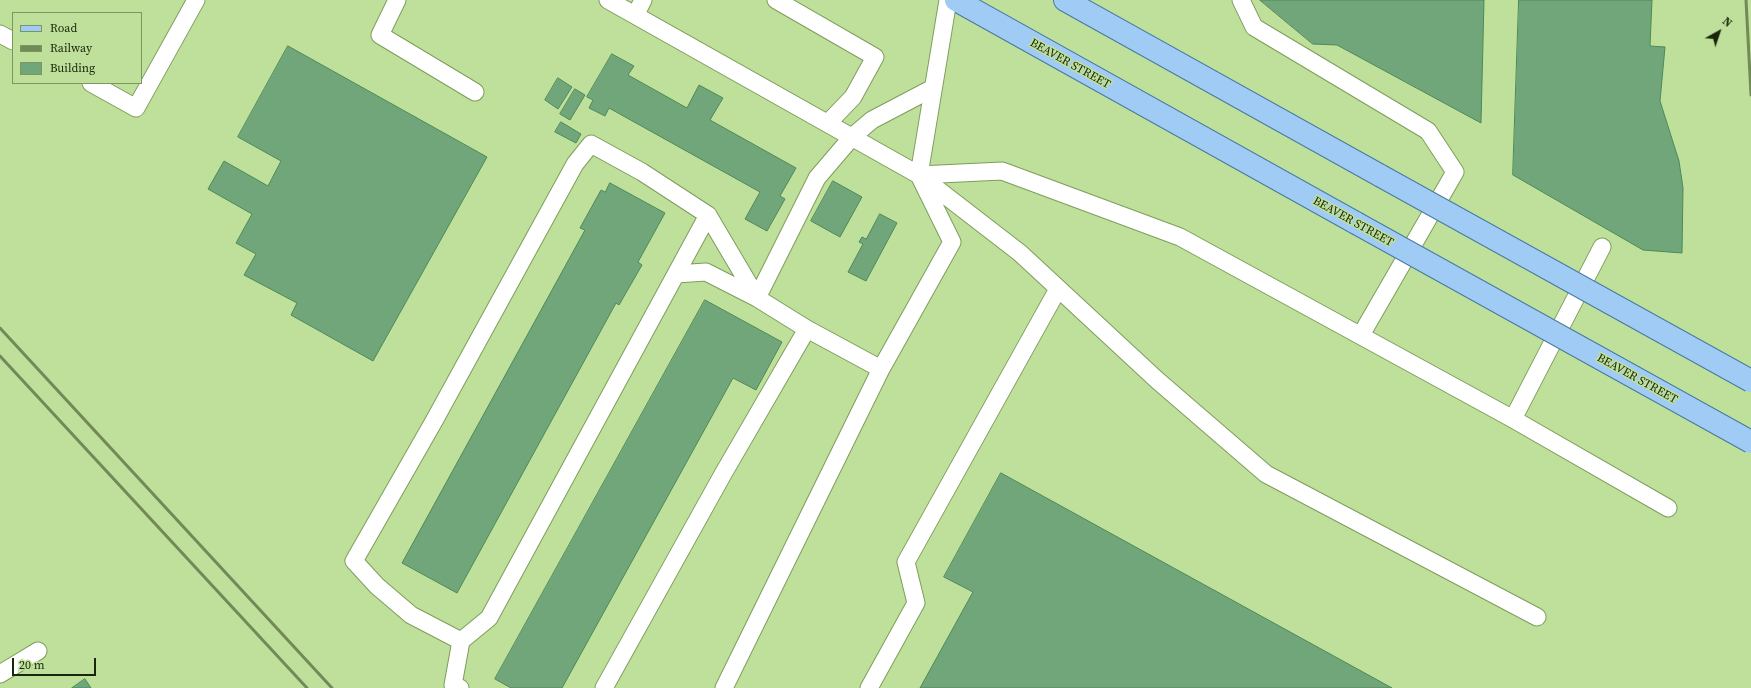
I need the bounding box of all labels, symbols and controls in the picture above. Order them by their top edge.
legend [12,12,142,84]
north arrow [1699,12,1739,52]
text: N [1719,14,1735,31]
text: Road [50,20,77,36]
street label: BEAVER STREET [1027,36,1113,92]
text: Railway [50,40,92,56]
text: Building [50,60,95,76]
street label: BEAVER STREET [1310,194,1396,250]
street label: BEAVER STREET [1594,351,1680,407]
scale bar [14,650,98,676]
text: 20 m [19,657,45,673]

